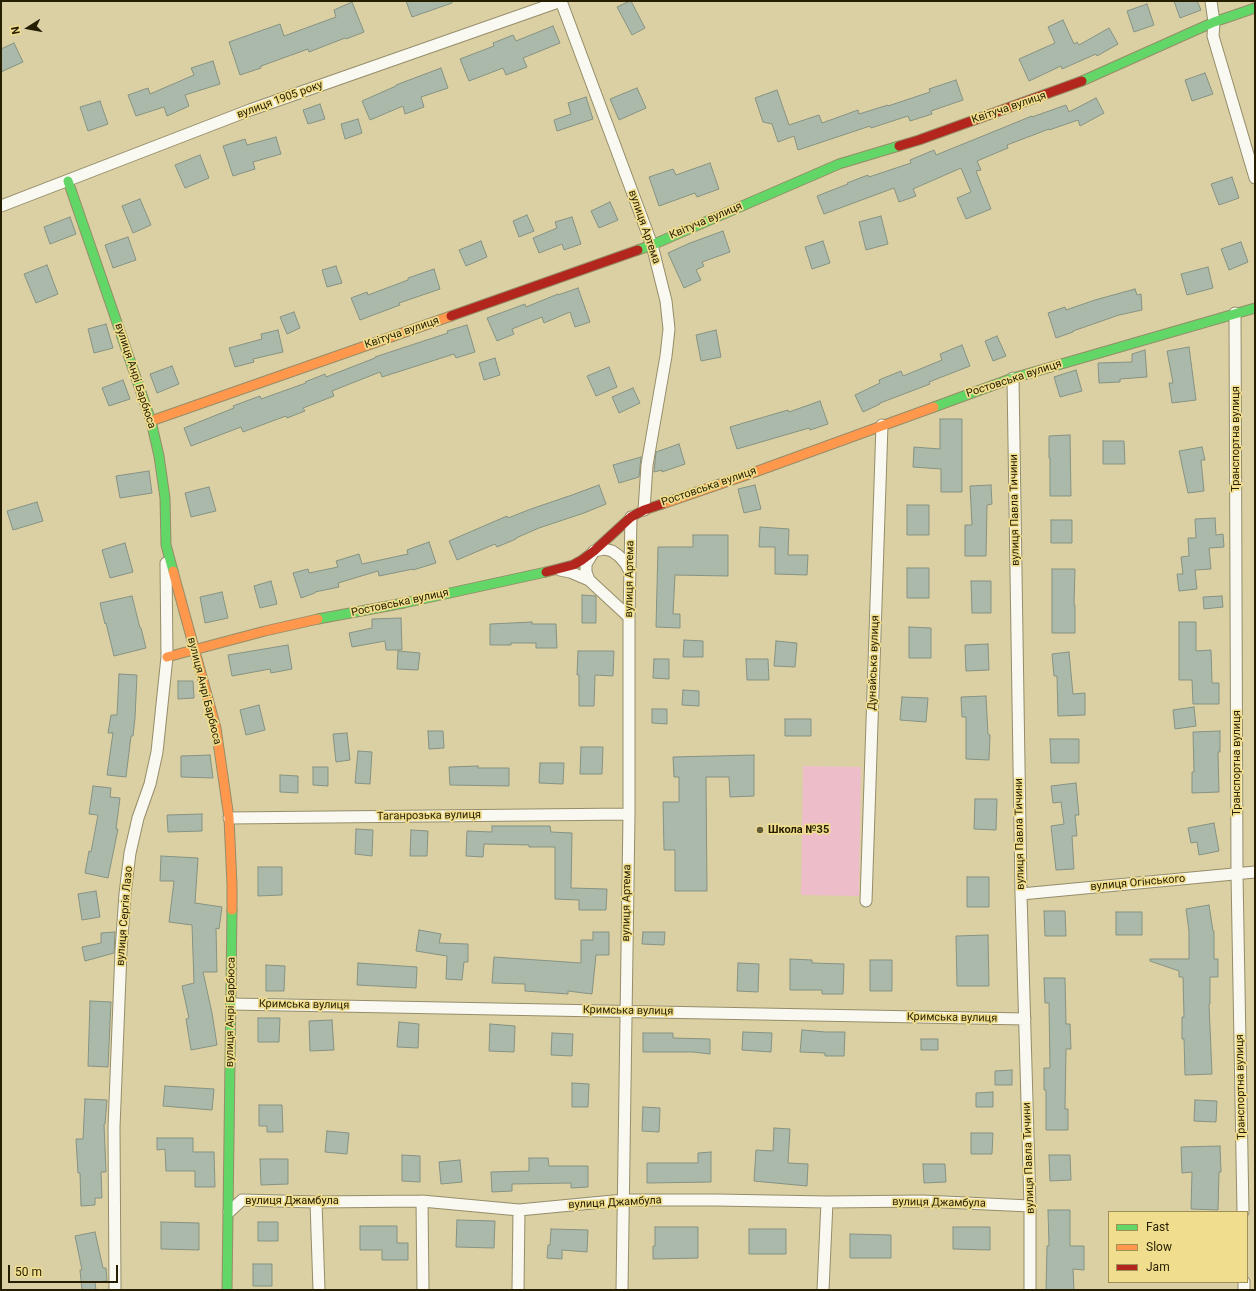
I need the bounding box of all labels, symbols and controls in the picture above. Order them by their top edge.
north arrow [8,8,48,48]
text: N [9,25,23,35]
street label: вулиця 1905 року [235,78,325,122]
street label: Квітуча вулиця [970,89,1048,127]
street label: вулиця Артема [625,188,663,266]
street label: Квітуча вулиця [668,200,744,242]
street label: Квітуча вулиця [363,314,441,352]
street label: вулиця Анрі Барбюса [112,322,158,430]
street label: Ростовська вулиця [965,357,1063,401]
street label: Транспортна вулиця [1229,386,1243,492]
street label: вулиця Павла Тичини [1007,454,1023,566]
street label: Ростовська вулиця [660,465,758,509]
street label: вулиця Артема [623,540,637,618]
street label: Ростовська вулиця [350,586,450,620]
street label: Дунайська вулиця [866,615,882,711]
street label: вулиця Анрі Барбюса [184,636,224,746]
street label: Транспортна вулиця [1230,710,1244,816]
street label: вулиця Павла Тичини [1012,778,1028,890]
street label: Таганрозька вулиця [377,808,481,824]
place label: Школа №35 [768,823,829,837]
marker: Школа №35 [755,825,765,835]
street label: вулиця Артема [620,864,634,942]
street label: вулиця Сергія Лазо [114,866,136,966]
street label: вулиця Огінського [1090,872,1186,894]
street label: вулиця Анрі Барбюса [223,957,239,1067]
street label: Кримська вулиця [259,998,349,1012]
street label: Кримська вулиця [583,1004,673,1018]
street label: Кримська вулиця [907,1011,997,1025]
street label: Транспортна вулиця [1233,1034,1249,1140]
street label: вулиця Павла Тичини [1020,1102,1038,1214]
street label: вулиця Джамбула [245,1194,339,1208]
street label: вулиця Джамбула [568,1194,662,1212]
street label: вулиця Джамбула [892,1196,986,1210]
legend [1108,1211,1248,1283]
text: Fast [1146,1220,1169,1234]
text: Slow [1146,1240,1172,1254]
scale bar [10,1257,120,1283]
text: Jam [1146,1260,1170,1274]
text: 50 m [15,1265,42,1279]

